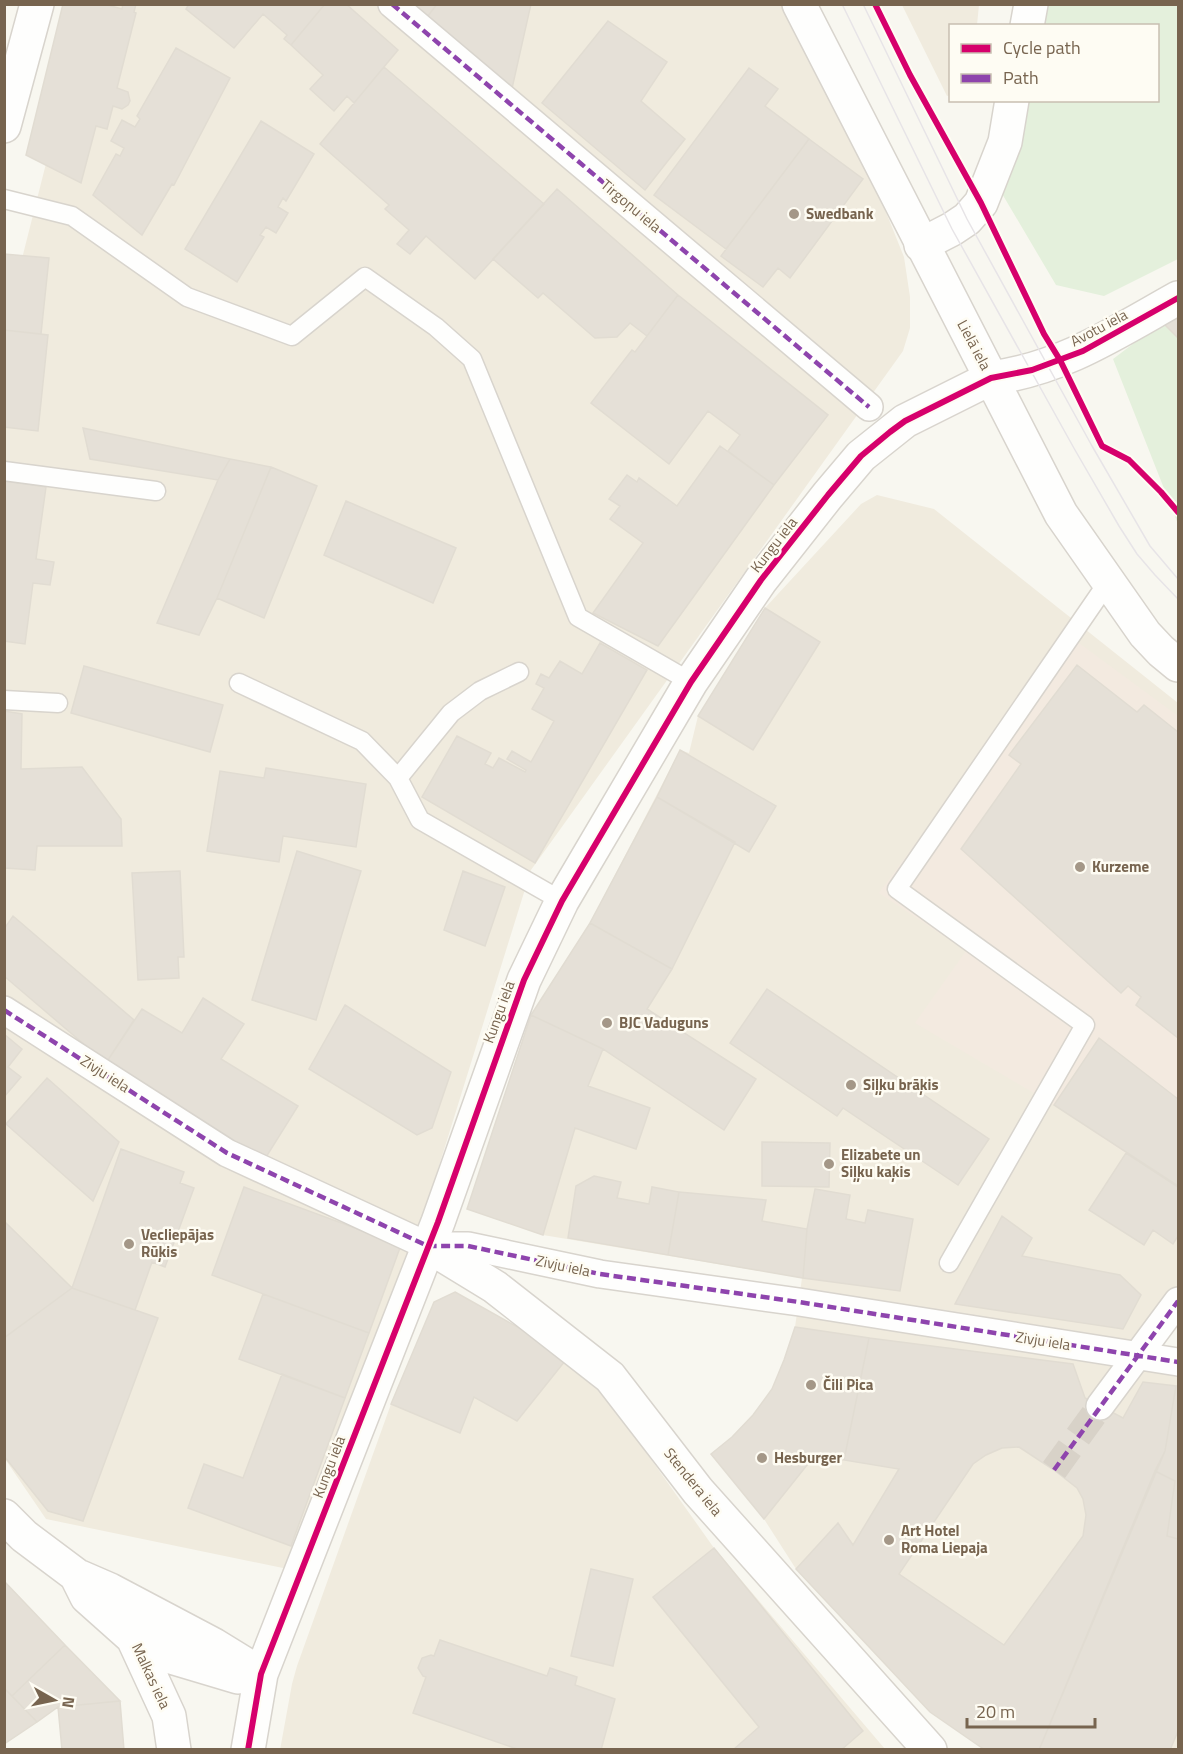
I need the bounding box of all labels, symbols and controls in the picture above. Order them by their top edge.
legend [949,24,1159,102]
text: Cycle path [1003,34,1081,61]
text: Path [1003,64,1039,91]
street label: Tirgoņu iela [596,173,667,238]
place label: Swedbank [806,202,874,225]
marker: Swedbank [787,207,801,221]
street label: Avotu iela [1066,303,1132,352]
street label: Lielā iela [952,315,998,375]
street label: Kungu iela [744,512,803,577]
place label: Kurzeme [1092,855,1150,878]
marker: Kurzeme [1073,860,1087,874]
street label: Kungu iela [477,977,521,1046]
place label: BJC Vaduguns [619,1011,709,1034]
marker: BJC Vaduguns [600,1016,614,1030]
street label: Zivju iela [76,1049,135,1098]
place label: Siļķu brāķis [863,1073,938,1096]
marker: Siļķu brāķis [844,1078,858,1092]
place label: Elizabete un Siļķu kaķis [841,1143,921,1183]
marker: Elizabete un Siļķu kaķis [822,1157,836,1171]
place label: Vecliepājas Rūķis [141,1223,214,1263]
marker: Vecliepājas Rūķis [122,1237,136,1251]
street label: Zivju iela [534,1249,593,1283]
street label: Zivju iela [1014,1325,1072,1356]
place label: Čili Pica [823,1373,874,1396]
marker: Čili Pica [804,1378,818,1392]
street label: Kungu iela [306,1432,351,1501]
street label: Stendera iela [659,1442,729,1521]
place label: Hesburger [774,1446,842,1469]
marker: Hesburger [755,1451,769,1465]
place label: Art Hotel Roma Liepaja [901,1519,988,1559]
marker: Art Hotel Roma Liepaja [882,1533,896,1547]
street label: Malkas iela [126,1639,177,1713]
north arrow [24,1670,84,1730]
scale bar [967,1691,1094,1729]
text: N [56,1695,82,1710]
text: 20 m [976,1698,1015,1725]

